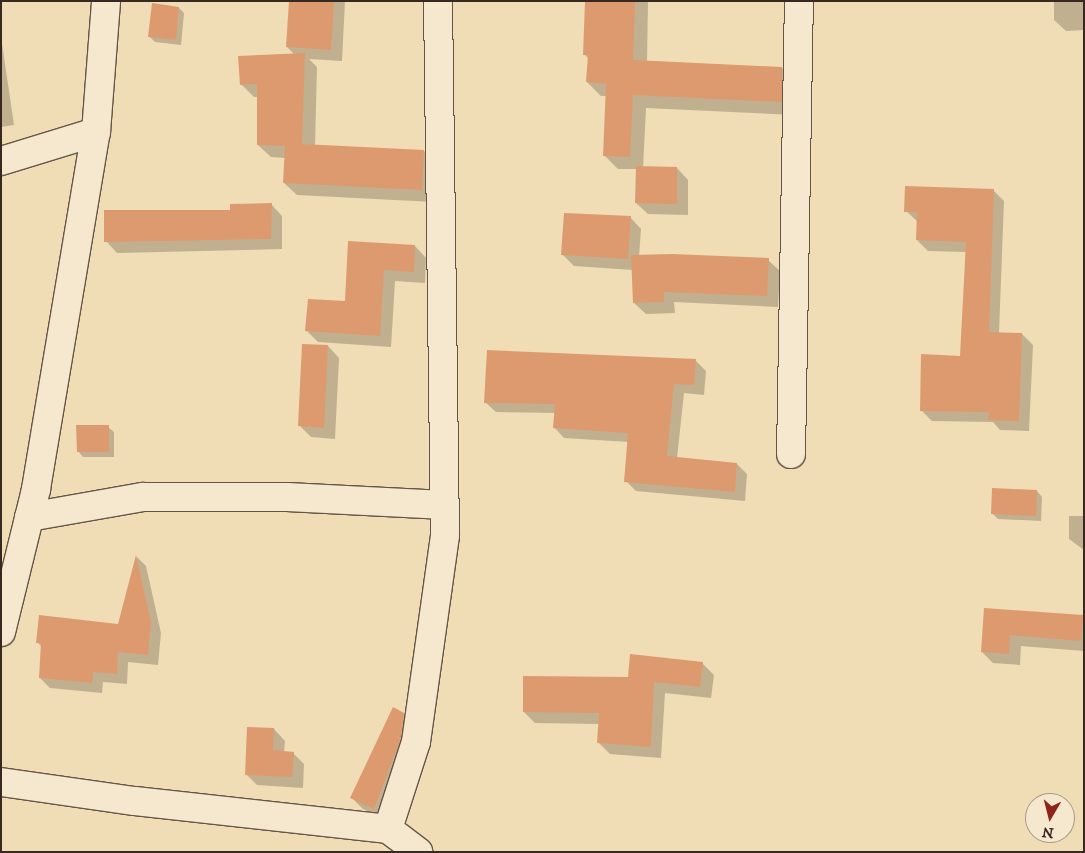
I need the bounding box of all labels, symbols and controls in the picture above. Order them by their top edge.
north arrow [1025,793,1075,843]
text: N [1041,822,1055,842]

